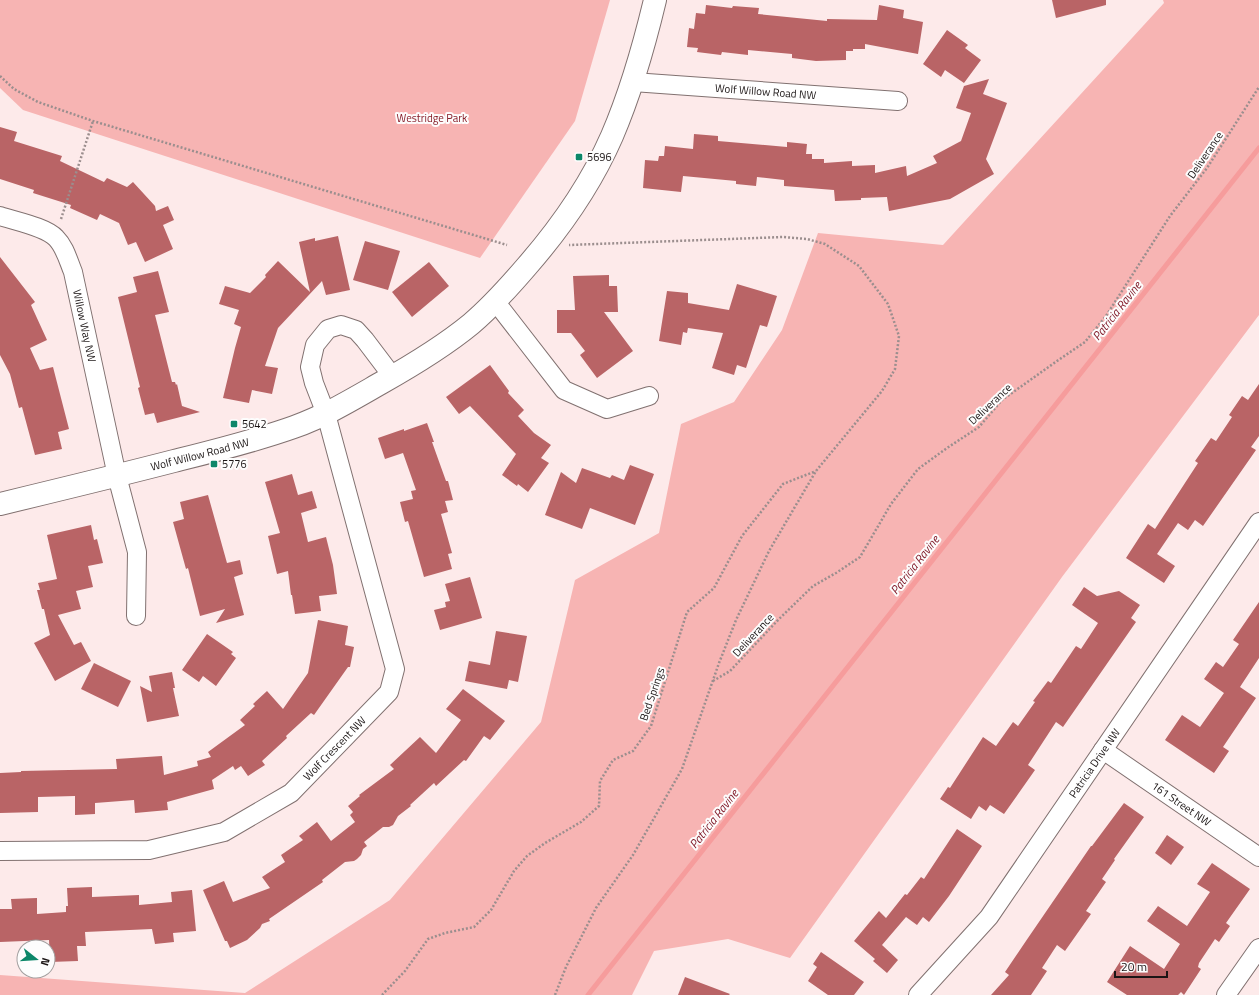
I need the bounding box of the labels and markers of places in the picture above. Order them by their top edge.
place label: 5696 [587,149,612,165]
marker: 5696 [574,152,584,162]
place label: 5642 [242,416,267,432]
marker: 5642 [229,419,239,429]
place label: 5776 [222,456,247,472]
marker: 5776 [209,459,219,469]

